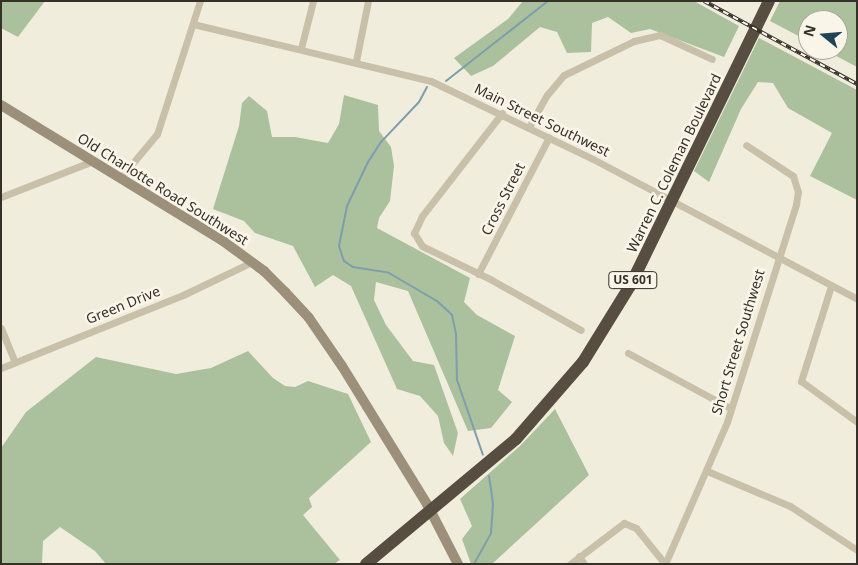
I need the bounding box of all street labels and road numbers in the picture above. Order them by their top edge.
street label: Warren C. Coleman Boulevard [623,71,725,255]
street label: Main Street Southwest [472,80,612,160]
street label: Old Charlotte Road Southwest [75,129,251,249]
street label: Cross Street [478,160,528,238]
street label: Short Street Southwest [708,267,768,417]
road number: US 601 [608,270,658,290]
street label: Green Drive [84,283,162,327]

